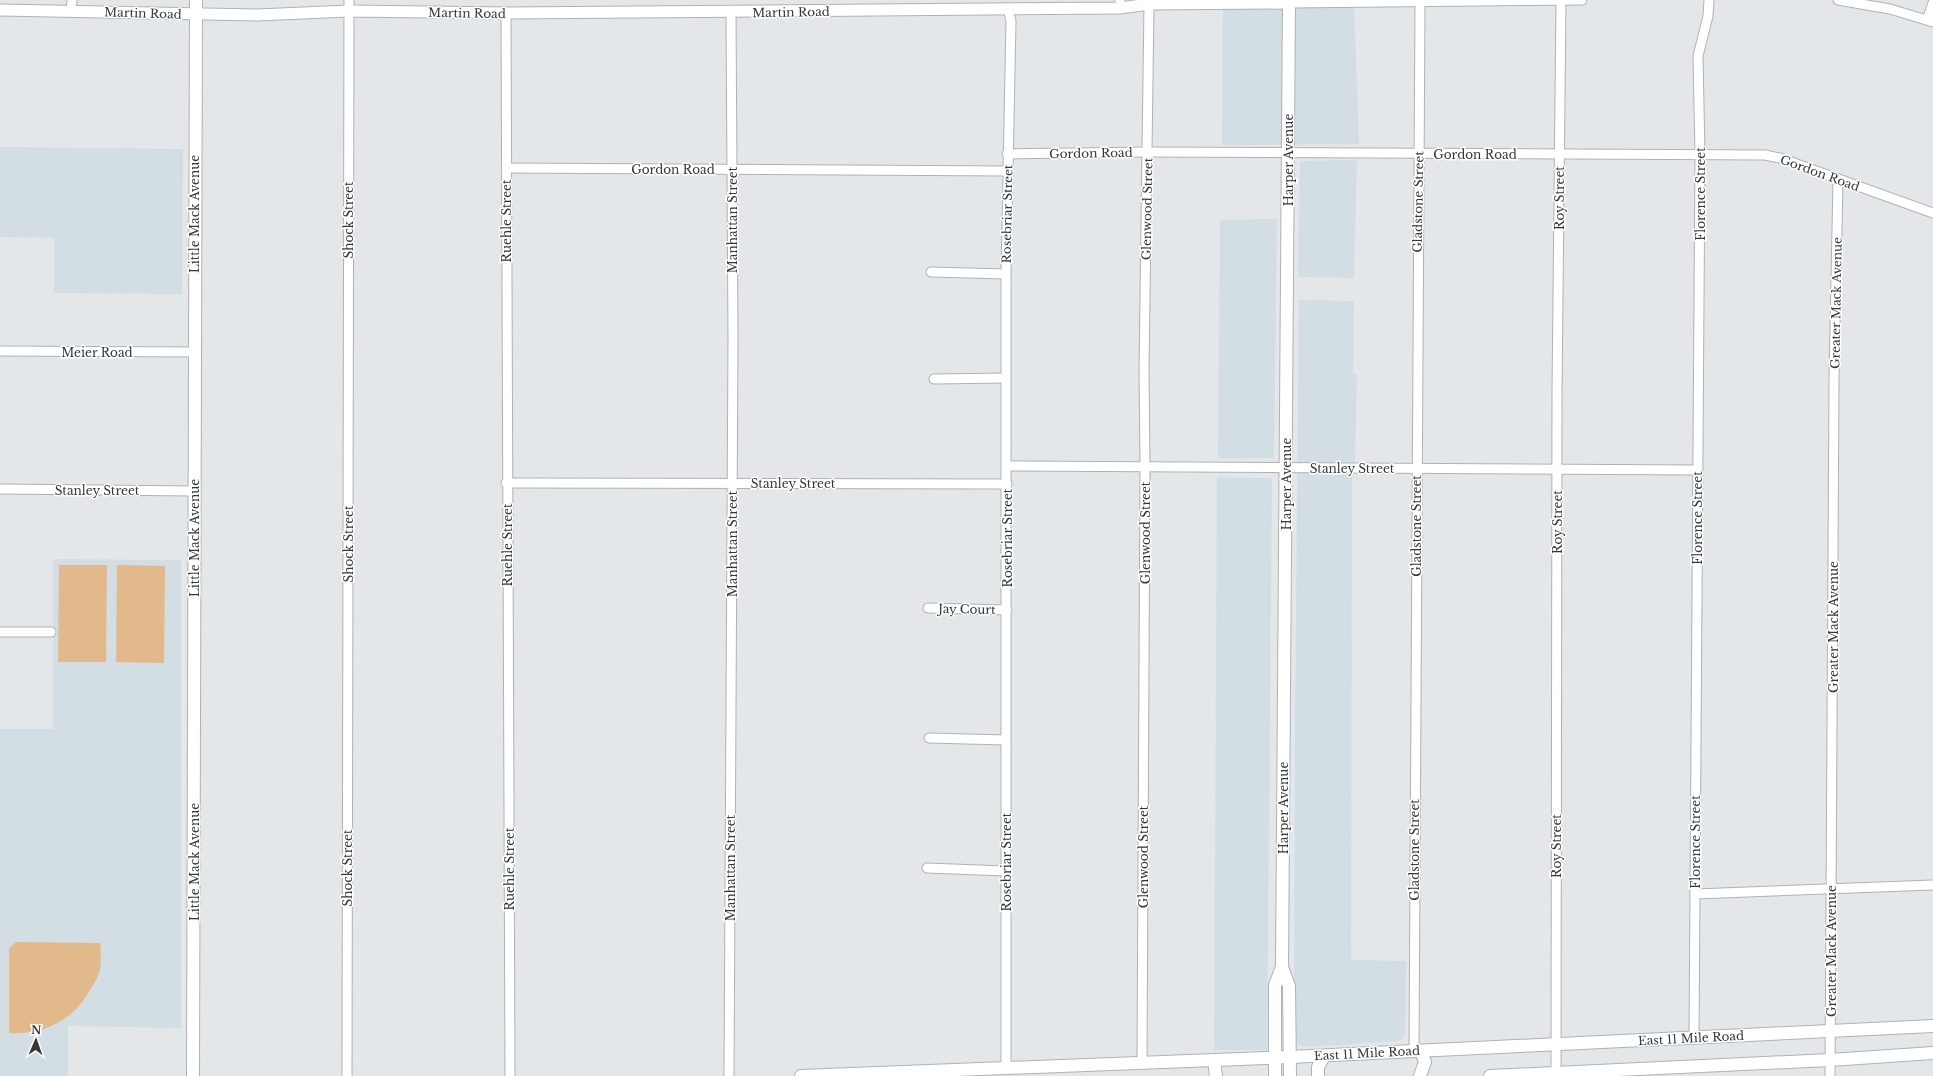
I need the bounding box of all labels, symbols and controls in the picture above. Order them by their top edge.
street label: Martin Road [104,4,182,22]
street label: Martin Road [752,4,830,20]
street label: Martin Road [428,5,506,21]
street label: Harper Avenue [1281,114,1296,206]
street label: Gordon Road [1049,145,1133,161]
street label: Gordon Road [1433,147,1517,162]
street label: Florence Street [1693,147,1708,241]
street label: Gladstone Street [1410,151,1426,253]
street label: Gordon Road [1778,152,1862,194]
street label: Little Mack Avenue [187,155,202,273]
street label: Glenwood Street [1139,157,1155,260]
street label: Gordon Road [631,162,715,177]
street label: Rosebriar Street [999,164,1015,264]
street label: Manhattan Street [725,166,740,273]
street label: Roy Street [1552,166,1567,230]
street label: Ruehle Street [499,179,514,262]
street label: Shock Street [341,181,356,259]
street label: Greater Mack Avenue [1827,237,1845,369]
street label: Meier Road [61,345,133,360]
street label: Harper Avenue [1279,438,1294,530]
street label: Stanley Street [1310,461,1395,476]
street label: Florence Street [1690,471,1705,565]
street label: Gladstone Street [1409,475,1424,577]
street label: Stanley Street [751,476,836,491]
street label: Little Mack Avenue [187,479,202,597]
street label: Glenwood Street [1138,481,1153,584]
street label: Stanley Street [55,483,140,498]
street label: Rosebriar Street [1000,488,1015,587]
street label: Manhattan Street [725,490,740,597]
street label: Roy Street [1550,490,1565,554]
street label: Ruehle Street [500,503,515,586]
street label: Shock Street [341,505,356,583]
street label: Greater Mack Avenue [1826,561,1841,693]
street label: Jay Court [936,601,996,617]
street label: Harper Avenue [1276,762,1291,854]
street label: Florence Street [1688,795,1703,889]
street label: Gladstone Street [1407,799,1422,901]
street label: Little Mack Avenue [187,803,202,921]
street label: Glenwood Street [1136,805,1151,908]
street label: Rosebriar Street [999,812,1014,911]
street label: Manhattan Street [723,814,738,921]
street label: Roy Street [1549,814,1564,878]
street label: Ruehle Street [502,827,517,910]
street label: Shock Street [340,829,355,907]
street label: Greater Mack Avenue [1824,885,1839,1017]
north arrow [16,1020,56,1060]
text: N [31,1023,42,1037]
street label: East 11 Mile Road [1638,1028,1744,1048]
street label: East 11 Mile Road [1314,1043,1420,1063]

